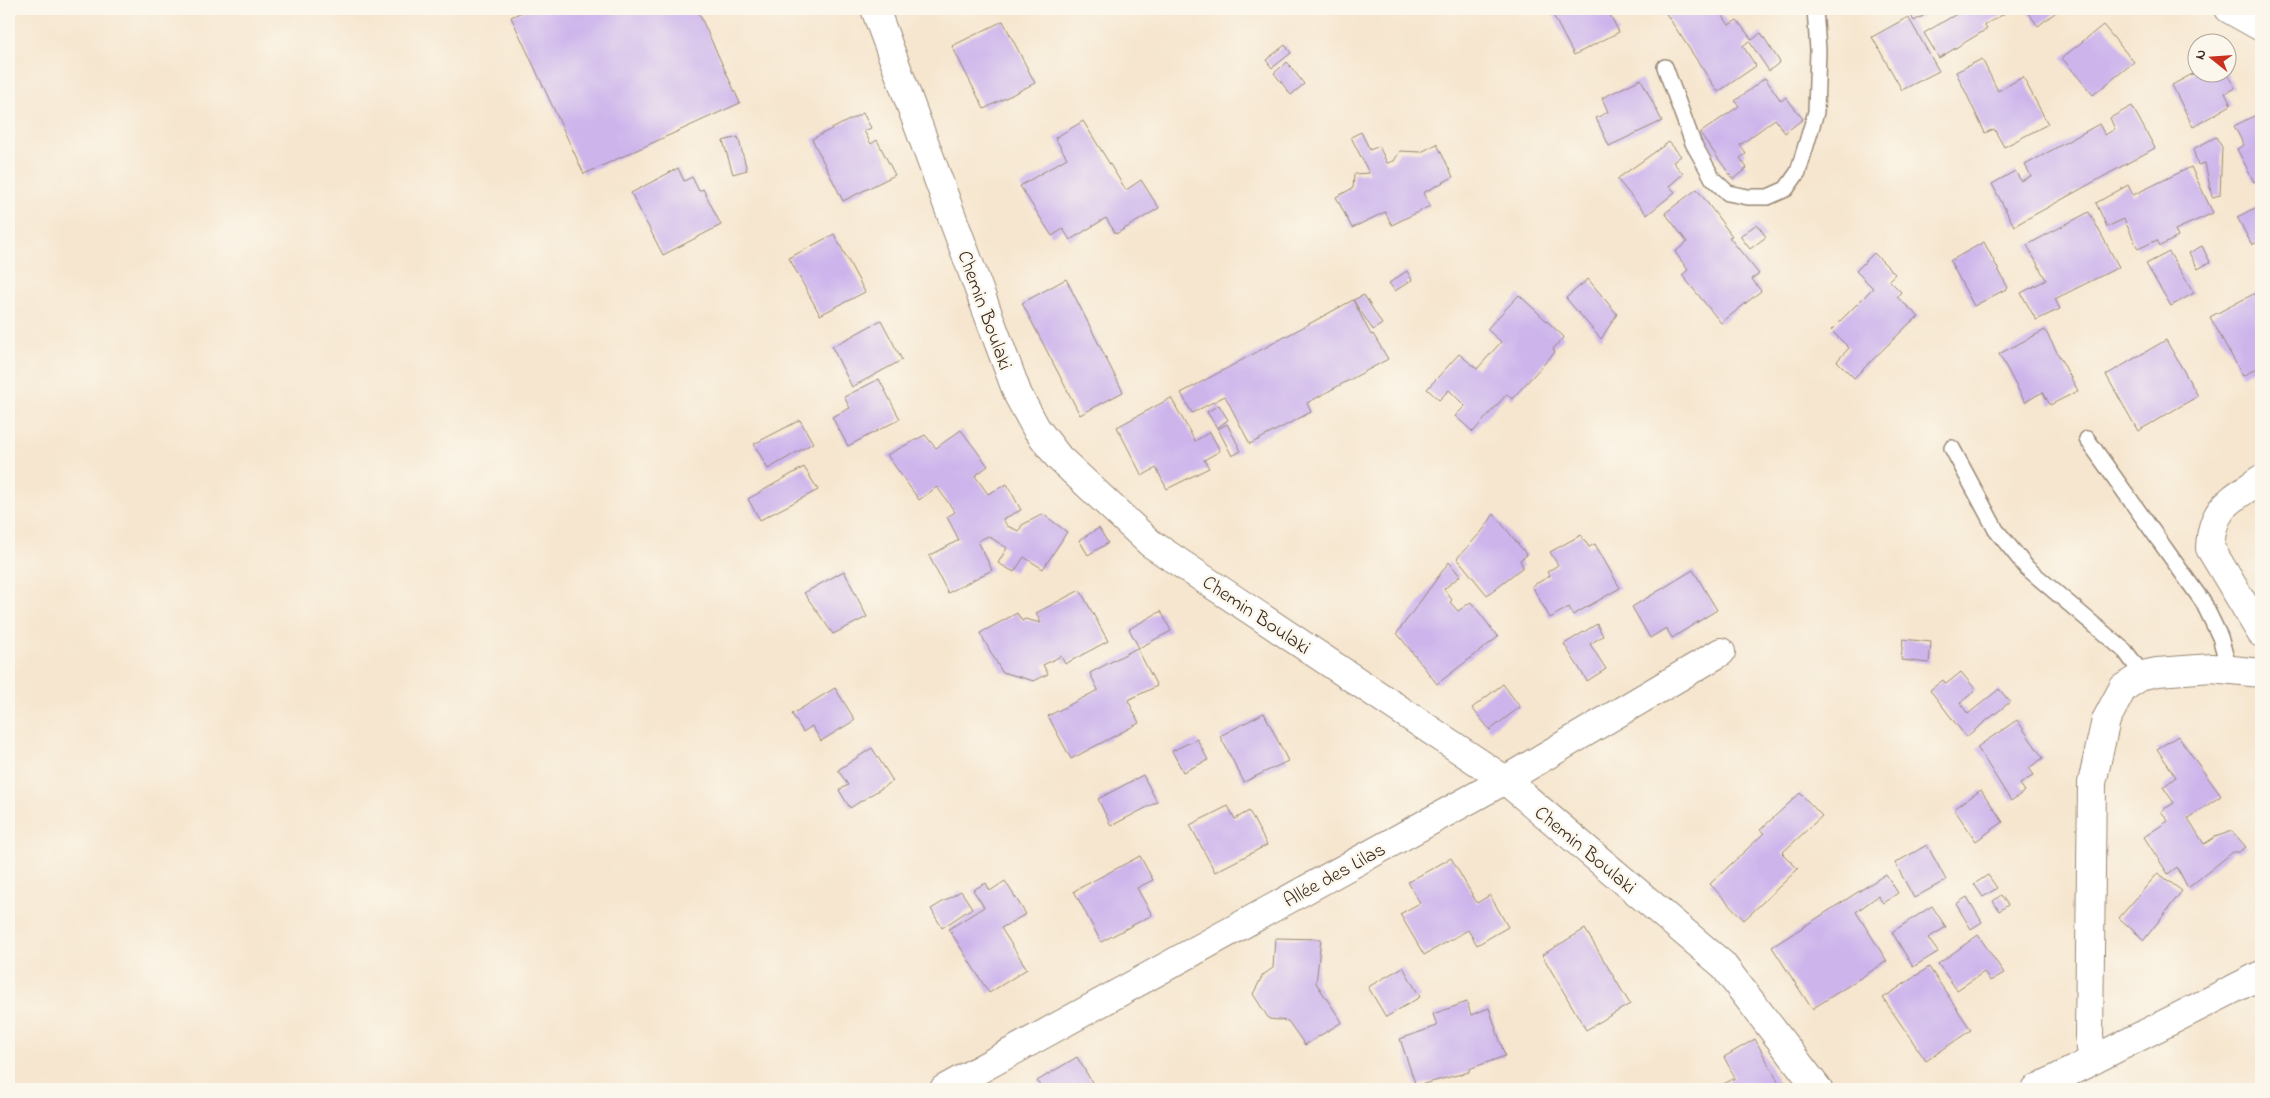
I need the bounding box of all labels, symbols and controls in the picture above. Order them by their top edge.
north arrow [2188,32,2238,82]
text: N [2190,47,2212,62]
street label: Chemin Boulaki [949,247,1019,375]
street label: Chemin Boulaki [1196,569,1316,663]
street label: Chemin Boulaki [1527,800,1642,902]
street label: Allée des Lilas [1279,836,1392,916]

